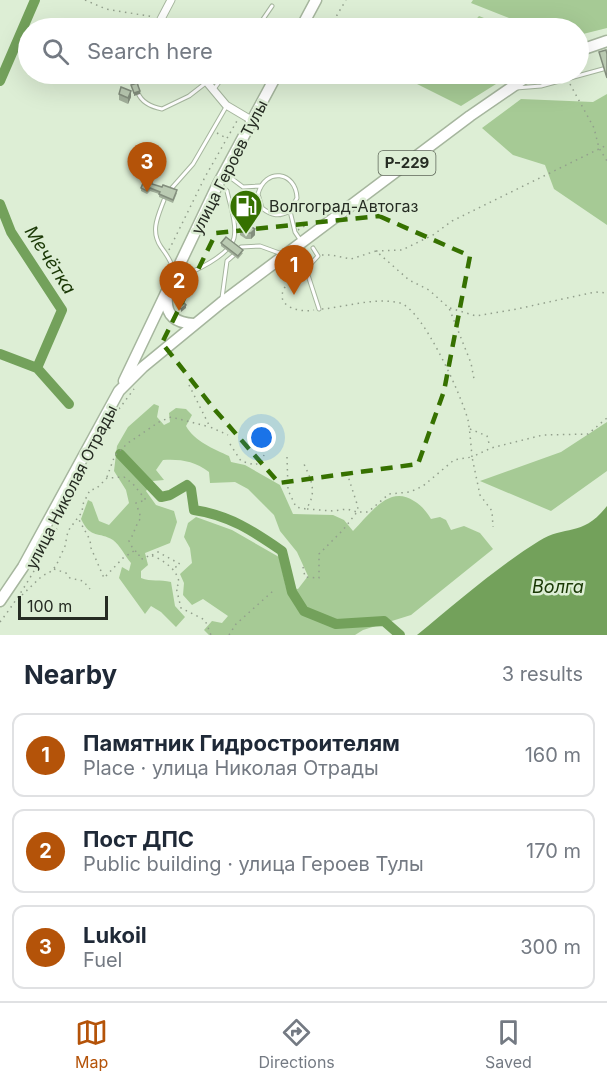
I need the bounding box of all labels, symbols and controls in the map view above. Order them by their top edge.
search box [18,18,589,84]
icon: search [39,35,72,68]
text: Search here [87,38,213,64]
street label: улица Героев Тулы [186,96,272,238]
pin: 3 [128,142,166,192]
road number: Р-229 [378,151,436,175]
fuel station icon: Волгоград-Автогаз [228,188,264,235]
place label: Волгоград-Автогаз [269,196,418,216]
water label: Мечётка [21,222,80,298]
pin: 1 [274,246,314,295]
pin: 2 [160,262,198,311]
street label: улица Николая Отрады [21,402,121,572]
your location [247,423,276,452]
water label: Волга [532,576,584,597]
scale bar [18,593,108,620]
text: 100 m [27,596,72,616]
text: Nearby [24,659,117,690]
text: 3 results [502,662,583,686]
text: Памятник Гидростроителям [83,730,400,756]
text: 1 [41,743,50,767]
text: 160 m [525,743,581,767]
text: Place · улица Николая Отрады [83,756,379,780]
text: Пост ДПС [83,826,194,852]
text: 2 [39,839,52,863]
text: 170 m [526,839,581,863]
text: Public building · улица Героев Тулы [83,852,424,876]
text: Lukoil [83,922,147,948]
text: 3 [39,935,52,959]
text: 300 m [520,935,581,959]
text: Fuel [83,948,122,972]
tab: Map [75,1016,108,1072]
tab: Directions [259,1016,335,1072]
tab: Saved [485,1016,532,1072]

